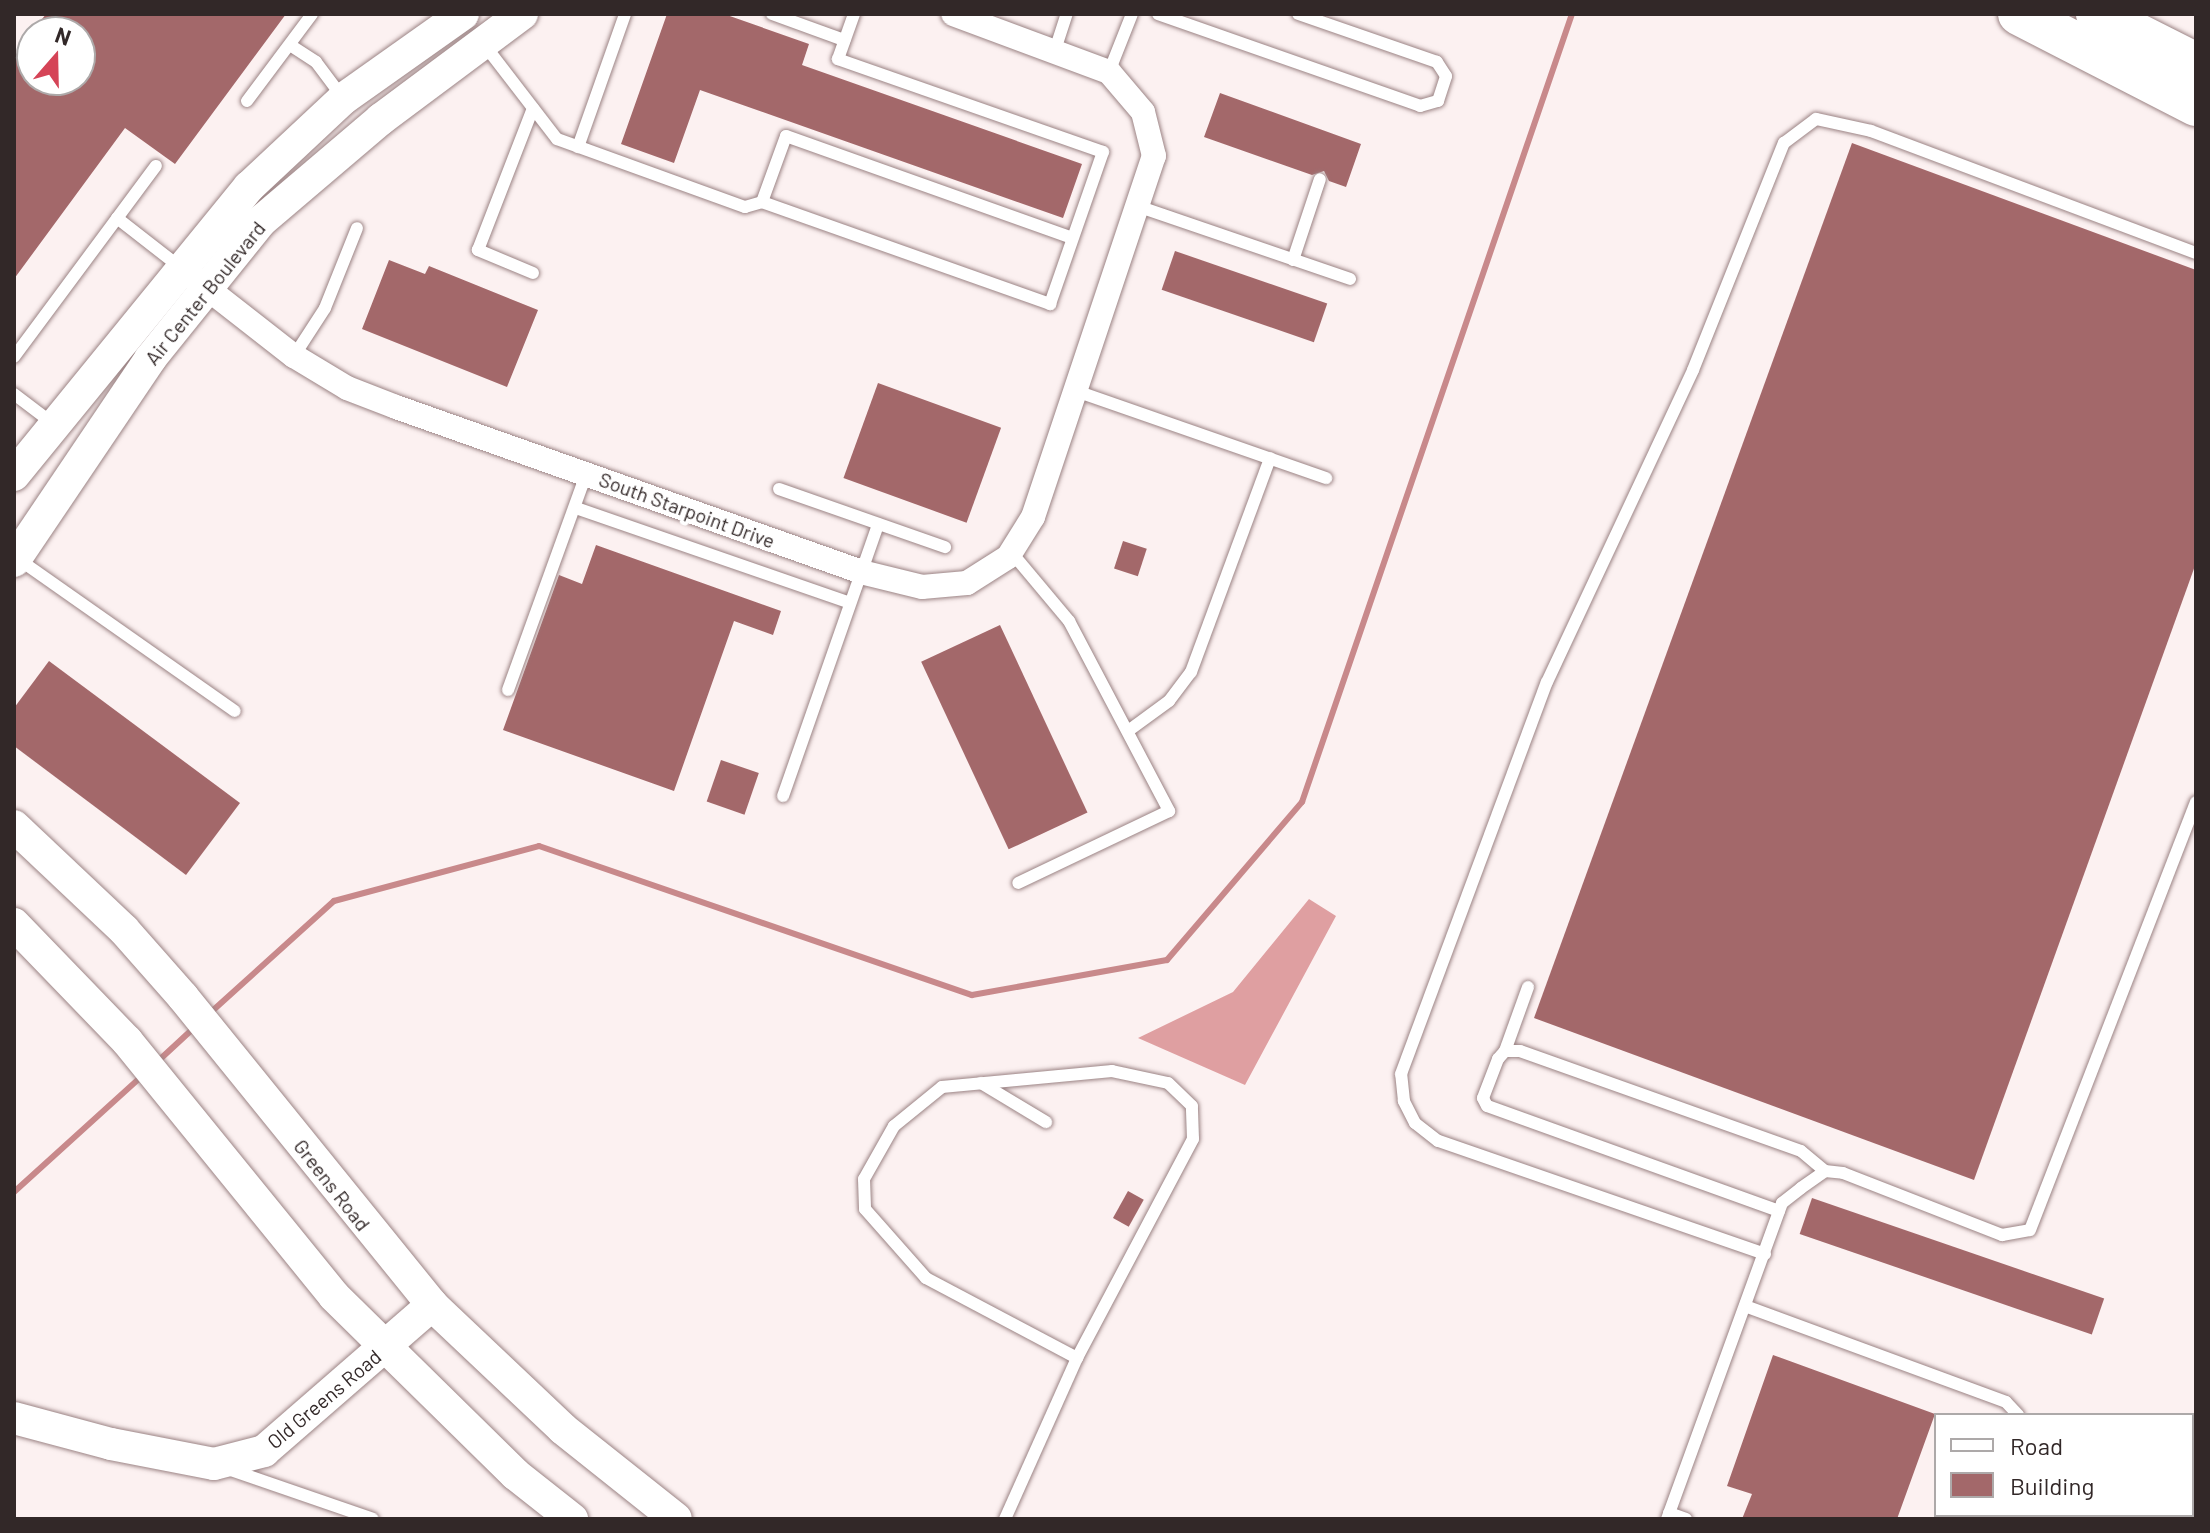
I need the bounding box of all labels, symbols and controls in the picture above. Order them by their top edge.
north arrow [16,16,96,96]
text: N [52,21,75,50]
street label: Air Center Boulevard [140,216,270,370]
street label: South Starpoint Drive [596,467,778,553]
street label: Greens Road [289,1135,375,1235]
street label: Old Greens Road [262,1344,386,1454]
legend [1934,1413,2194,1517]
text: Road [2010,1431,2063,1460]
text: Building [2010,1471,2094,1500]

